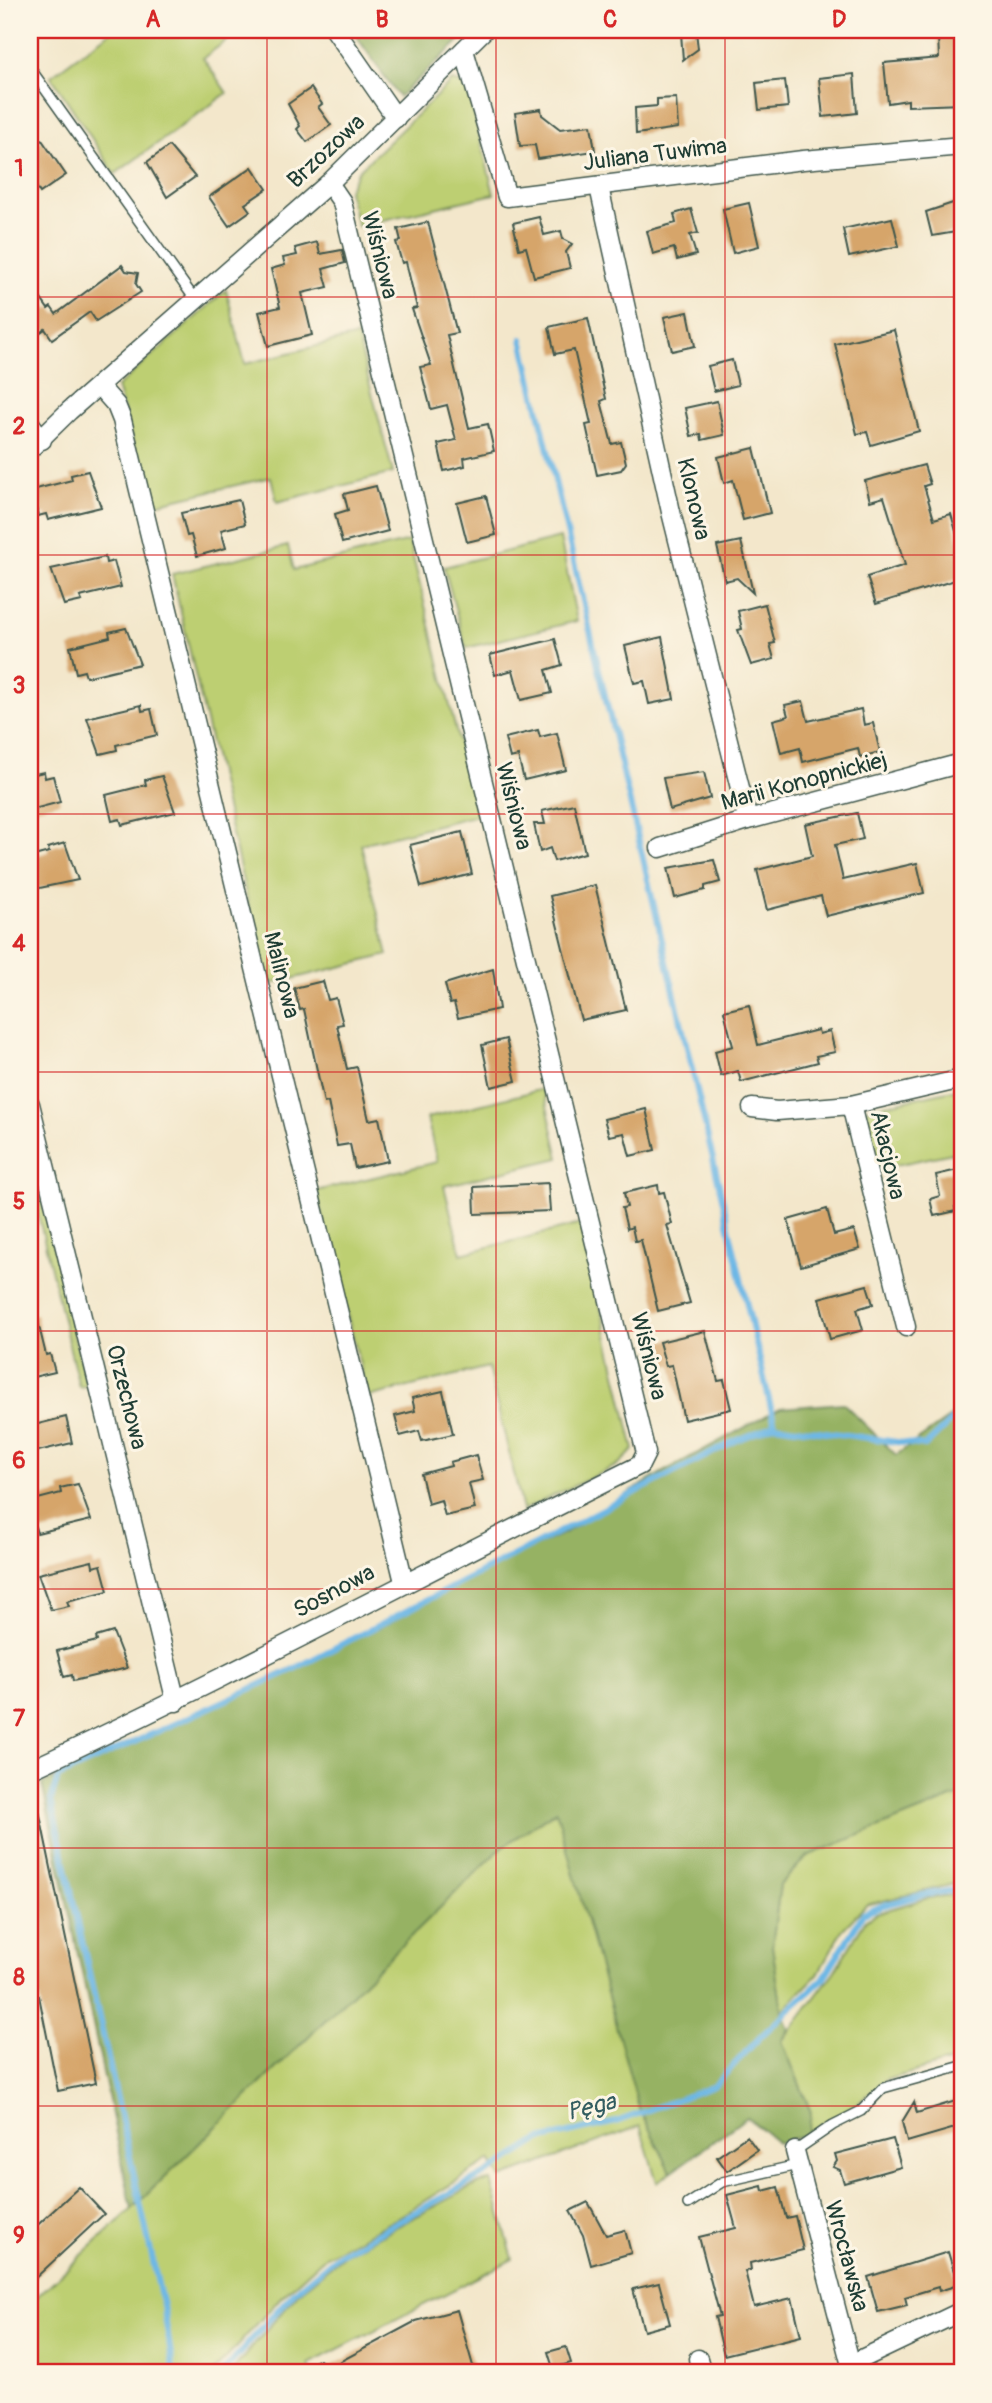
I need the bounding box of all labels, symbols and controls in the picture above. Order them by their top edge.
text: A [146,5,161,34]
text: B [375,5,389,34]
text: C [603,5,617,34]
text: D [832,5,846,34]
street label: Brzozowa [281,108,371,194]
street label: Juliana Tuwima [581,131,729,177]
text: 1 [15,154,24,183]
street label: Wiśniowa [355,208,405,302]
text: 2 [13,412,26,441]
street label: Klonowa [671,455,717,543]
text: 3 [13,671,25,700]
street label: Marii Konopnickiej [718,745,890,817]
street label: Wiśniowa [489,759,539,853]
text: 4 [12,929,26,958]
street label: Malinowa [257,929,307,1021]
street label: Akacjowa [864,1108,912,1202]
text: 5 [13,1187,25,1216]
street label: Wiśniowa [624,1309,674,1403]
street label: Orzechowa [100,1342,154,1452]
text: 6 [12,1446,26,1475]
street label: Sosnowa [288,1558,380,1624]
text: 7 [13,1704,26,1733]
text: 8 [13,1963,25,1992]
water label: Pęga [564,2087,620,2127]
street label: Wrocławska [818,2197,876,2315]
text: 9 [13,2221,25,2250]

